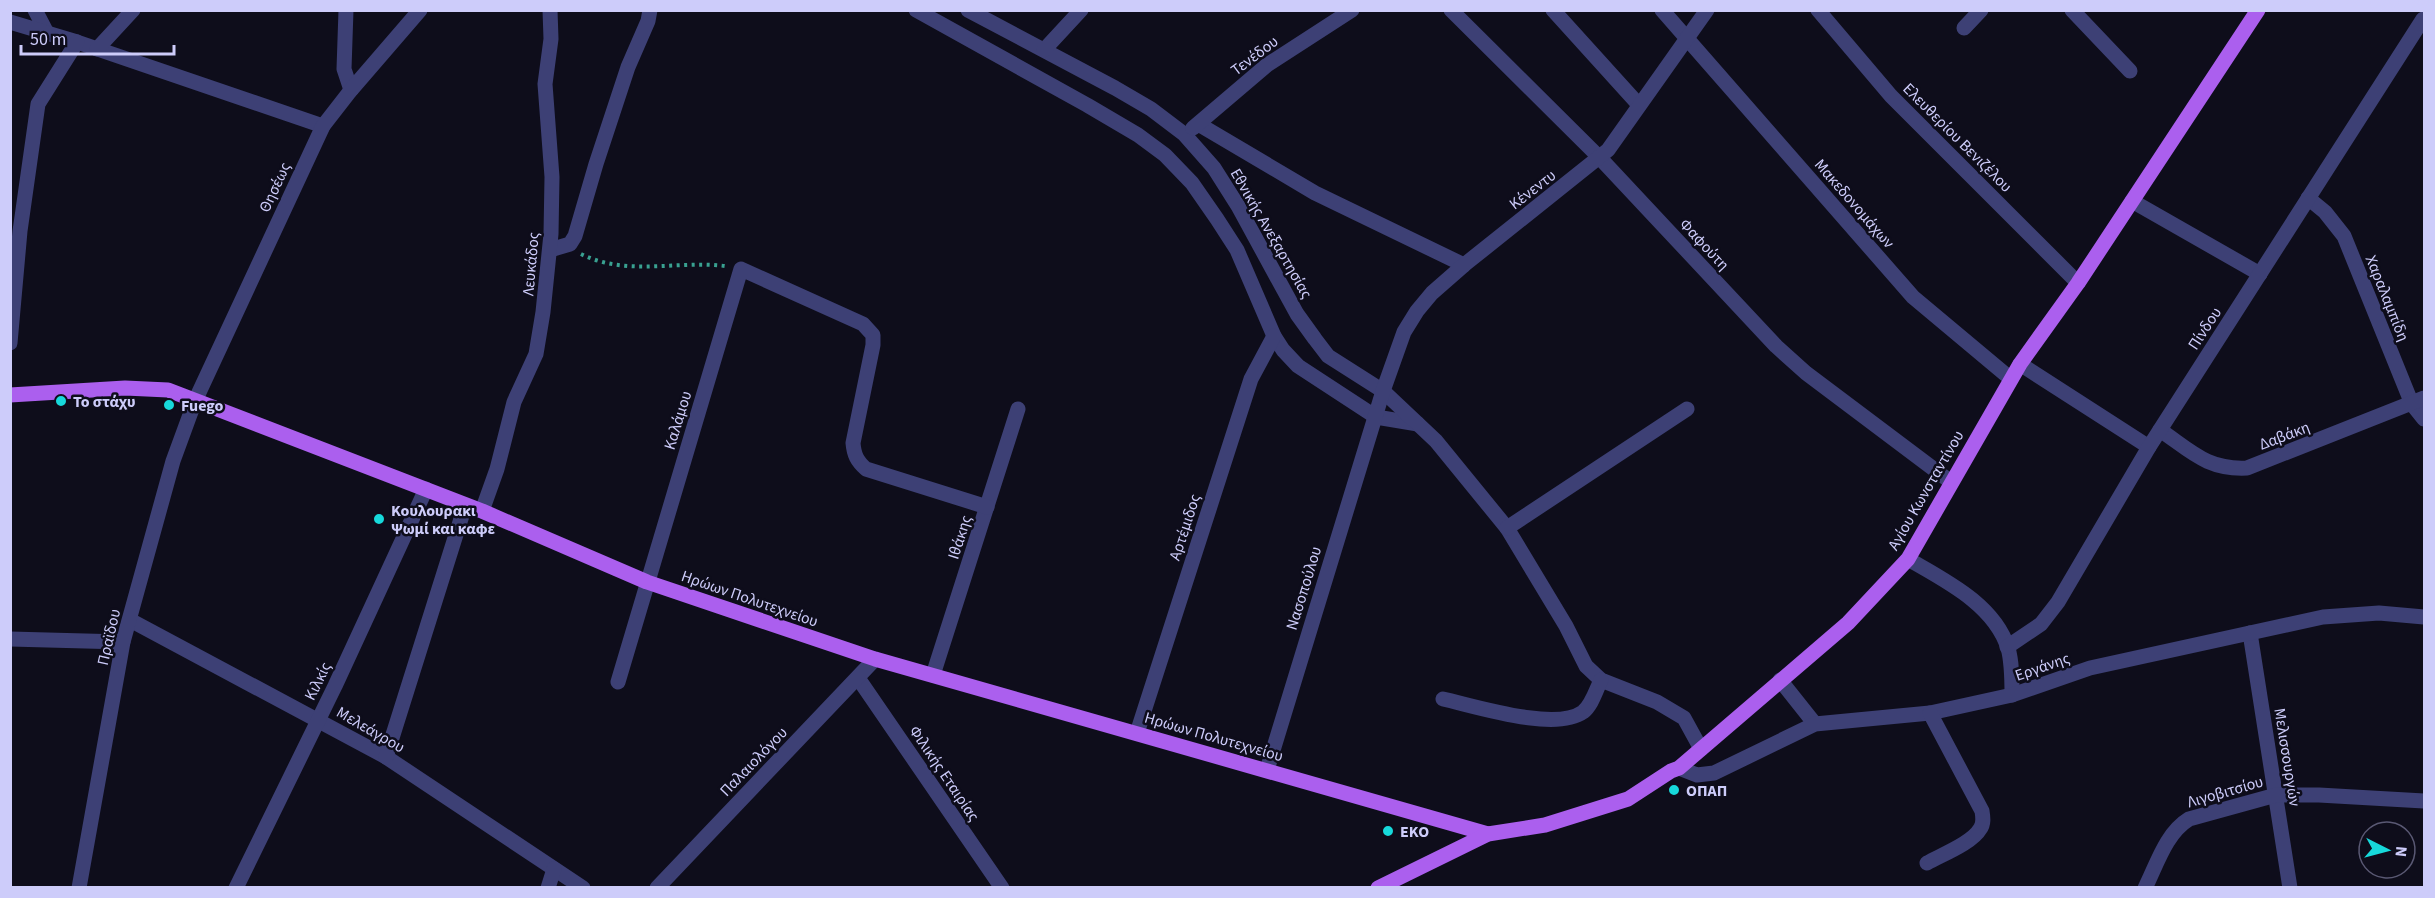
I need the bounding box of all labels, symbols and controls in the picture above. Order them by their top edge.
scale bar [21,18,174,56]
text: 50 m [30,27,66,52]
street label: Τενέδου [1226,31,1283,81]
street label: Ελευθερίου Βενιζέλου [1898,78,2017,197]
street label: Μακεδονομάχων [1809,154,1900,253]
street label: Θησέως [254,159,296,216]
street label: Εθνικής Ανεξαρτησίας [1225,164,1317,303]
street label: Κένεντυ [1505,165,1561,215]
street label: Φαφούτη [1674,214,1734,276]
street label: Λευκάδος [517,231,545,297]
street label: Χαραλαμπίδη [2360,252,2414,345]
street label: Πίνδου [2183,303,2227,354]
street label: Καλάμου [659,388,697,452]
place label: Το στάχυ [73,391,136,413]
marker: Το στάχυ [54,394,68,408]
place label: Fuego [181,395,224,417]
marker: Fuego [162,398,176,412]
street label: Δαβάκη [2256,416,2313,456]
street label: Αγίου Κωνσταντίνου [1883,426,1969,555]
street label: Αρτέμιδος [1164,491,1206,563]
place label: Κουλουρακι Ψωμί και καφε [391,500,495,540]
marker: Κουλουρακι Ψωμί και καφε [372,512,386,526]
street label: Ιθάκης [943,512,977,562]
street label: Νασοπούλου [1281,544,1327,633]
street label: Ηρώων Πολυτεχνείου [678,565,821,633]
street label: Πραϊδου [92,607,126,668]
street label: Εργάνης [2012,647,2073,687]
street label: Κιλκίς [299,659,337,704]
street label: Μελεάγρου [332,701,409,758]
street label: Μελισσουργών [2268,706,2306,808]
street label: Ηρώων Πολυτεχνείου [1142,707,1286,767]
street label: Φιλικής Εταιρίας [904,721,985,826]
street label: Παλαιολόγου [715,722,793,801]
street label: Λιγοβιτσίου [2185,771,2266,813]
place label: ΟΠΑΠ [1686,780,1727,802]
marker: ΟΠΑΠ [1667,783,1681,797]
north arrow [2357,820,2417,880]
place label: EKO [1400,821,1429,843]
marker: EKO [1381,824,1395,838]
text: N [2389,845,2412,858]

